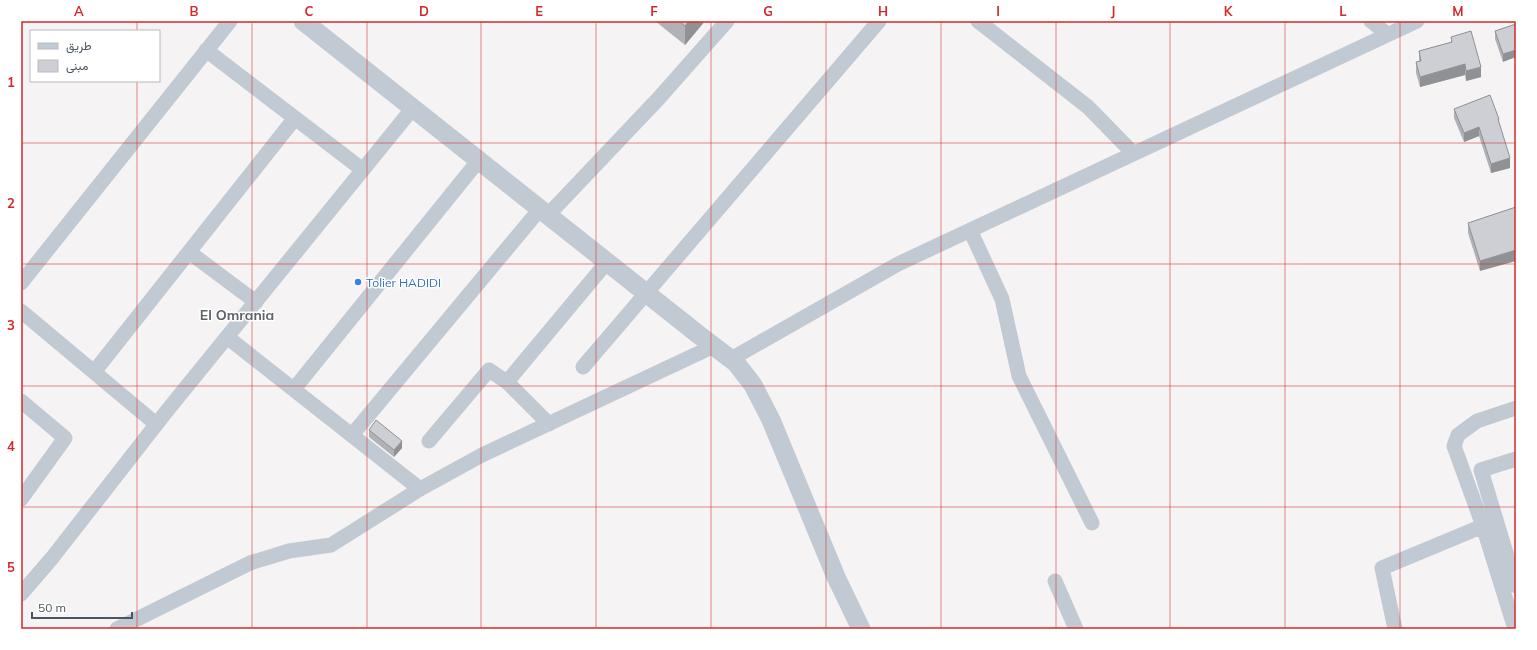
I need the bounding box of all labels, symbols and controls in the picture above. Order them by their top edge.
text: A [74,3,84,19]
text: B [190,3,199,19]
text: C [305,3,314,19]
text: D [419,3,429,19]
text: E [535,3,543,19]
text: F [650,3,658,19]
text: G [763,3,773,19]
text: H [878,3,888,19]
text: I [996,3,1000,19]
text: J [1111,3,1115,19]
text: K [1224,3,1234,19]
text: L [1339,3,1347,19]
text: M [1452,3,1464,19]
legend [30,30,160,82]
text: طريق [66,38,92,54]
text: مبنى [66,58,88,74]
text: 1 [7,74,15,90]
text: 2 [7,195,15,211]
place label: Tolier HADIDI [366,275,441,290]
marker: Tolier HADIDI [353,277,363,287]
district label: El Omrania [200,306,274,324]
text: 3 [7,317,15,333]
text: 4 [7,438,15,454]
text: 5 [7,559,15,575]
scale bar [32,594,132,620]
text: 50 m [38,600,66,615]

